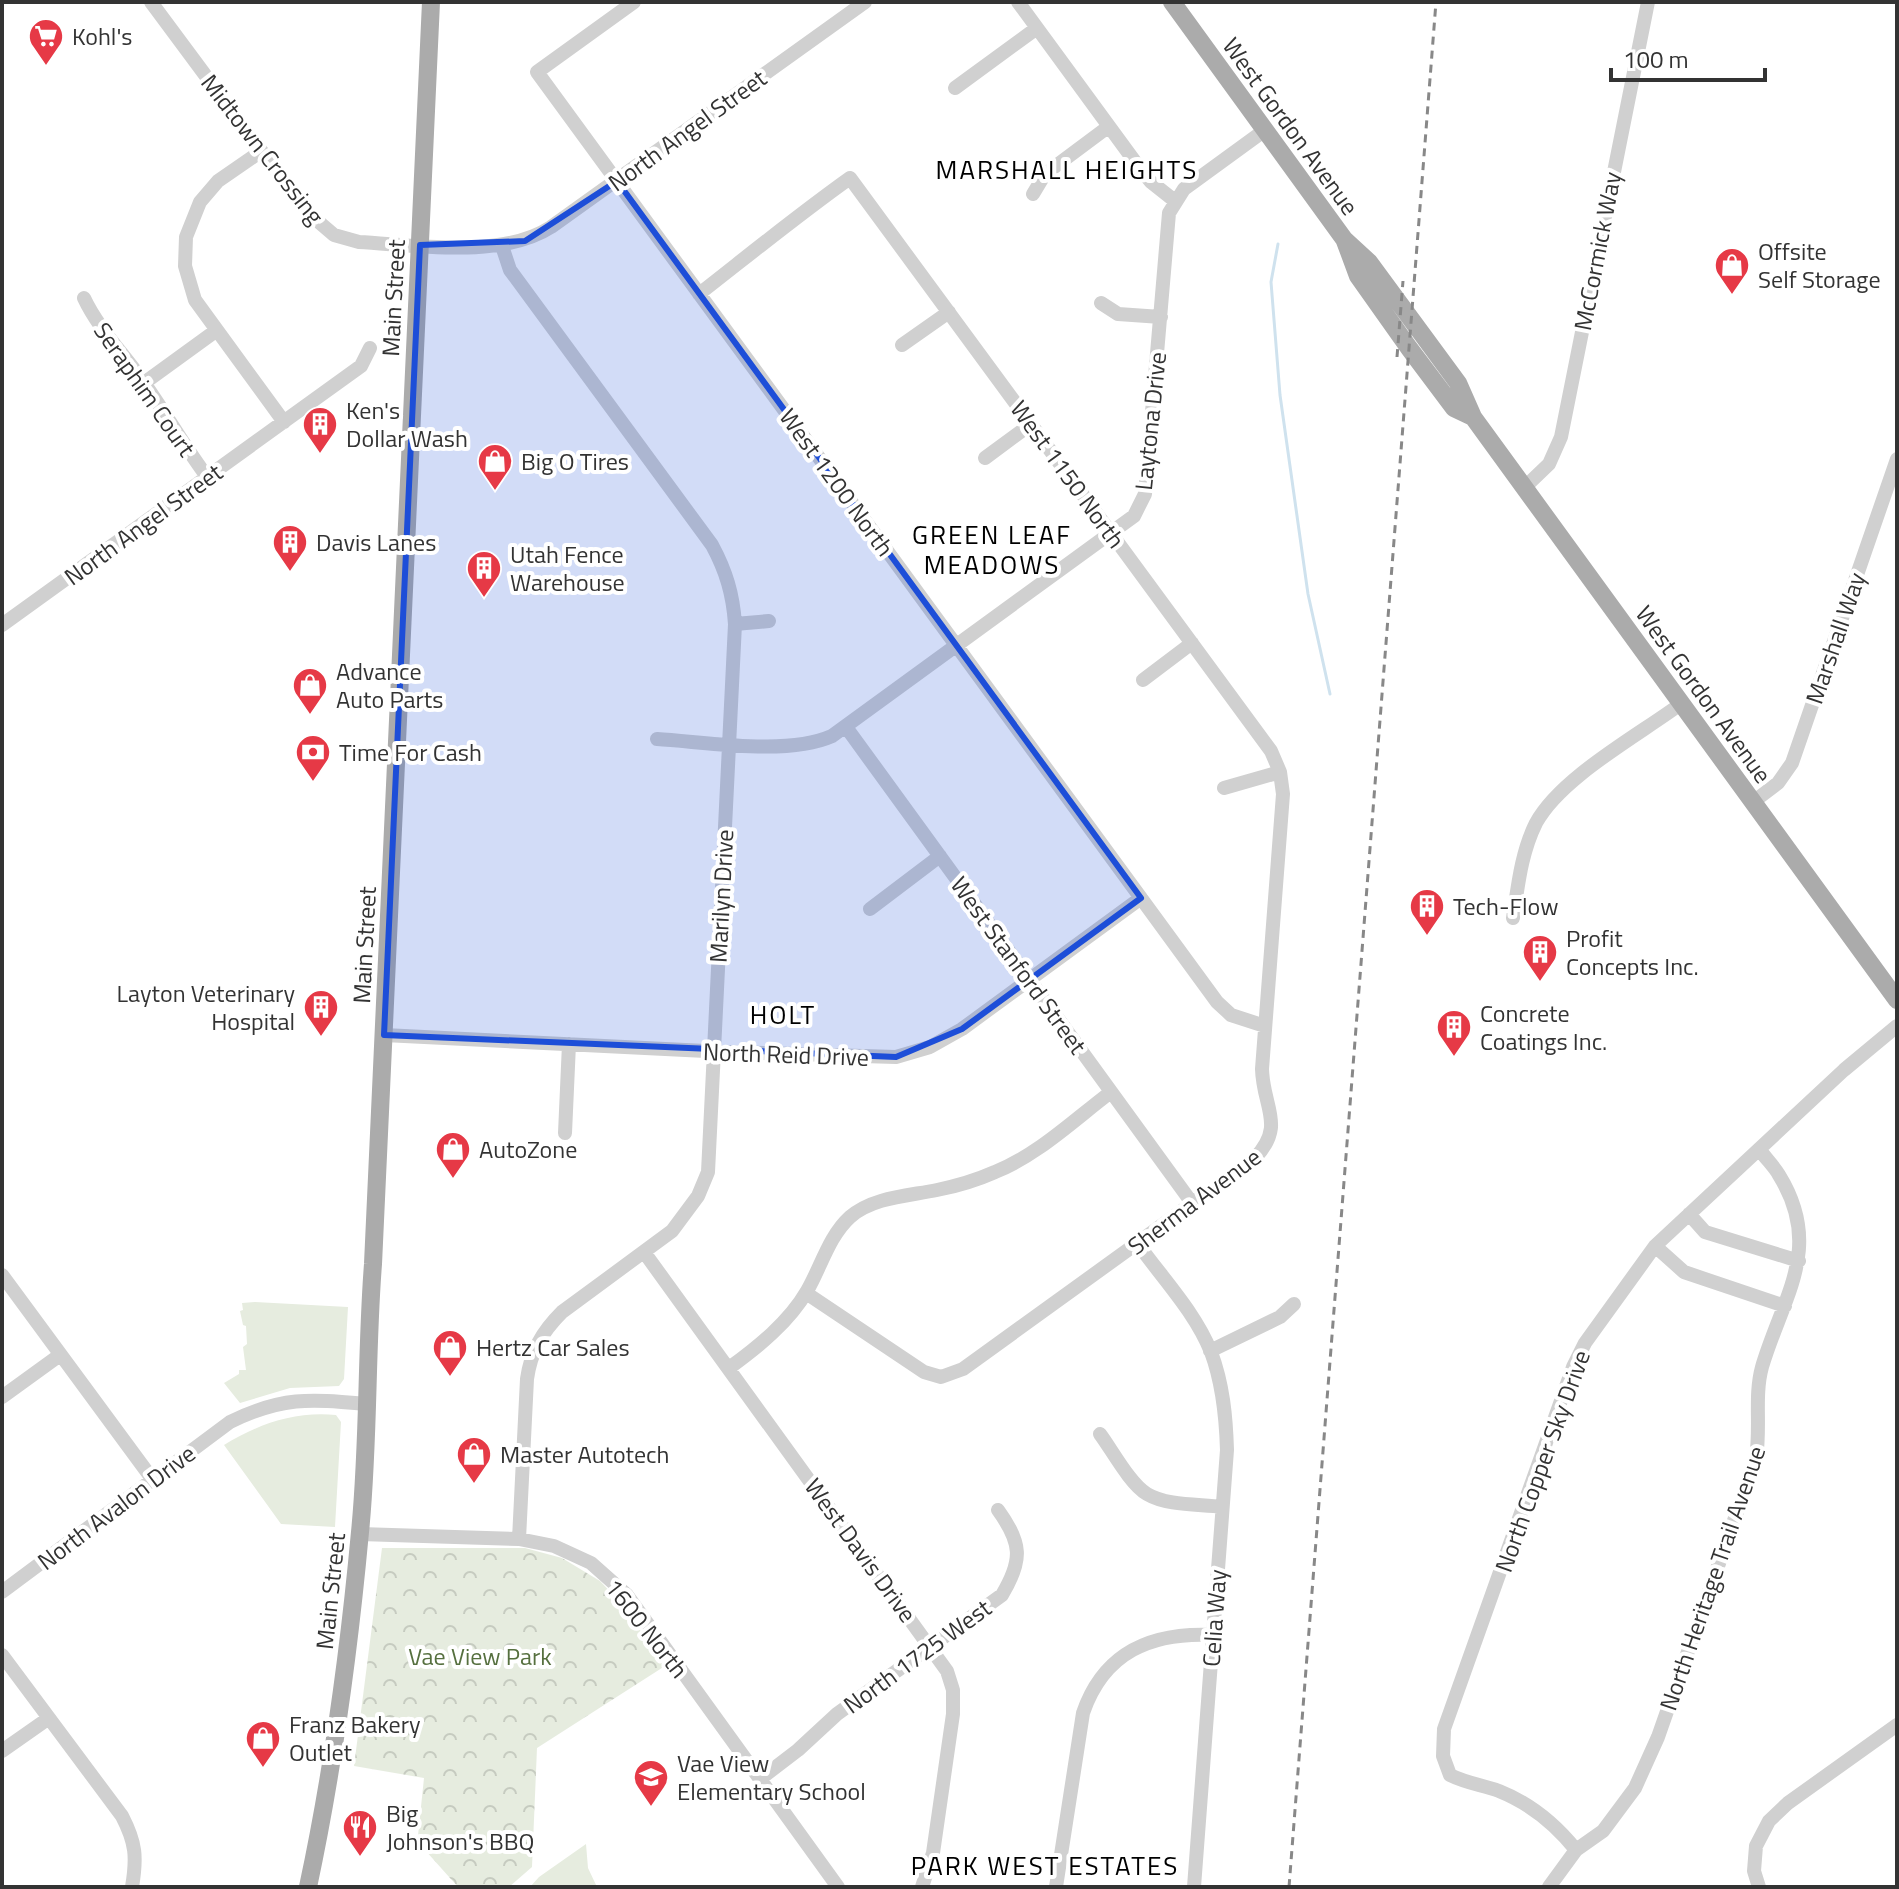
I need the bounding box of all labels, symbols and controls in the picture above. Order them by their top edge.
supermarket icon: Kohl's [27,17,65,67]
place label: Kohl's [72,18,132,54]
street label: West Gordon Avenue [1214,30,1368,222]
scale bar [1611,32,1765,82]
text: 100 m [1623,41,1689,77]
street label: North Angel Street [600,60,774,200]
street label: Midtown Crossing [193,66,333,232]
district label: MARSHALL HEIGHTS [936,150,1198,189]
street label: McCormick Way [1564,168,1630,334]
place label: Offsite Self Storage [1758,233,1881,297]
street label: Main Street [372,238,414,358]
shop icon: Offsite Self Storage [1713,246,1751,296]
street label: Seraphim Court [85,315,205,464]
street label: Laytona Drive [1125,350,1175,492]
place label: Ken's Dollar Wash [346,392,468,456]
street label: West 1150 North [1002,393,1134,555]
street label: West 1200 North [771,401,903,563]
building icon: Ken's Dollar Wash [301,405,339,455]
shop icon: Big O Tires [476,442,514,492]
place label: Big O Tires [521,443,629,479]
street label: North Angel Street [56,454,230,594]
district label: GREEN LEAF MEADOWS [912,515,1072,584]
building icon: Davis Lanes [271,523,309,573]
place label: Davis Lanes [316,524,436,560]
place label: Utah Fence Warehouse [510,536,625,600]
building icon: Utah Fence Warehouse [465,549,503,599]
street label: Marshall Way [1796,567,1875,709]
street label: West Gordon Avenue [1627,598,1781,790]
place label: Advance Auto Parts [336,653,443,717]
shop icon: Advance Auto Parts [291,666,329,716]
bank icon: Time For Cash [294,733,332,783]
place label: Time For Cash [339,734,482,770]
street label: Marilyn Drive [700,828,742,964]
street label: West Stanford Street [942,869,1096,1062]
street label: Main Street [343,885,385,1005]
building icon: Tech-Flow [1408,887,1446,937]
place label: Tech-Flow [1453,888,1558,924]
place label: Profit Concepts Inc. [1566,920,1699,984]
building icon: Profit Concepts Inc. [1521,933,1559,983]
place label: Layton Veterinary Hospital [117,975,295,1039]
building icon: Layton Veterinary Hospital [302,988,340,1038]
district label: HOLT [750,995,816,1034]
place label: Concrete Coatings Inc. [1480,995,1607,1059]
building icon: Concrete Coatings Inc. [1435,1008,1473,1058]
street label: North Reid Drive [702,1033,870,1075]
shop icon: AutoZone [434,1130,472,1180]
place label: AutoZone [479,1131,577,1167]
street label: Sherma Avenue [1120,1139,1268,1263]
shop icon: Hertz Car Sales [431,1328,469,1378]
place label: Hertz Car Sales [476,1329,630,1365]
street label: North Copper Sky Drive [1485,1345,1599,1577]
shop icon: Master Autotech [455,1435,493,1485]
street label: North Avalon Drive [29,1436,203,1578]
place label: Master Autotech [500,1436,669,1472]
street label: North Heritage Trail Avenue [1650,1441,1774,1715]
street label: West Davis Drive [796,1470,926,1630]
street label: Main Street [306,1530,354,1651]
street label: Celia Way [1193,1568,1235,1668]
street label: 1600 North [597,1571,697,1685]
street label: North 1725 West [836,1590,999,1722]
park label: Vae View Park [408,1638,552,1674]
place label: Franz Bakery Outlet [289,1706,421,1770]
shop icon: Franz Bakery Outlet [244,1719,282,1769]
place label: Vae View Elementary School [677,1745,866,1809]
school or university icon: Vae View Elementary School [632,1758,670,1808]
place label: Big Johnson's BBQ [386,1795,534,1859]
restaurant icon: Big Johnson's BBQ [341,1808,379,1858]
district label: PARK WEST ESTATES [911,1846,1179,1885]

